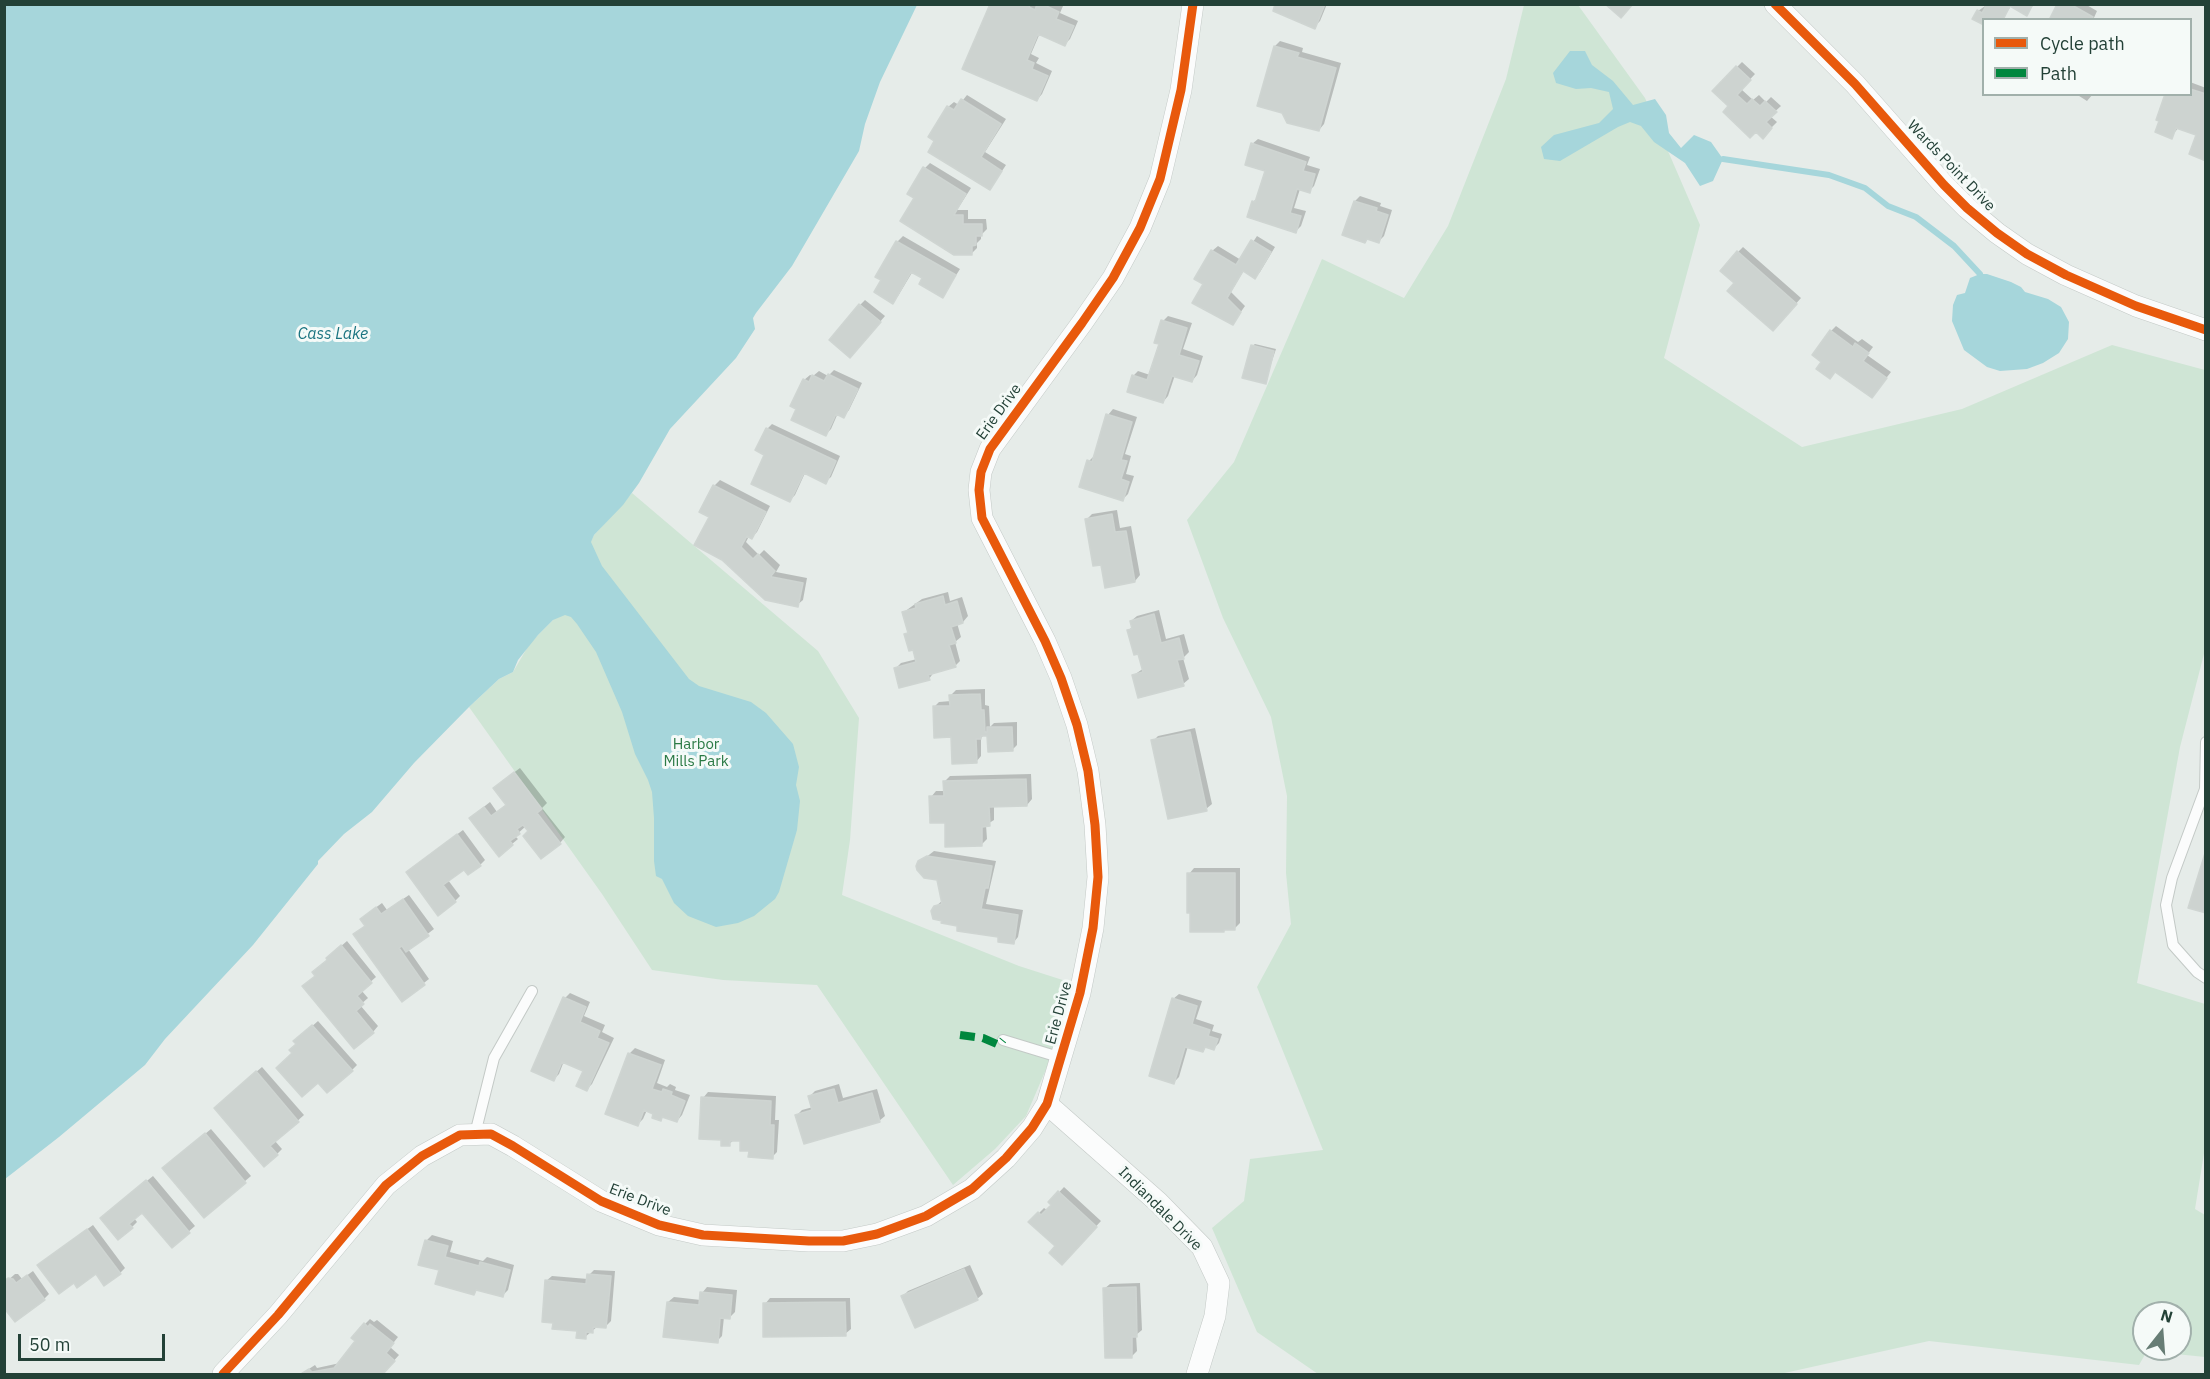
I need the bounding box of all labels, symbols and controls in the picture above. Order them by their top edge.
legend [1982,18,2192,96]
text: Cycle path [2040,32,2125,55]
text: Path [2040,62,2077,85]
street label: Wards Point Drive [1903,117,1999,215]
water label: Cass Lake [298,324,368,344]
street label: Erie Drive [973,381,1025,443]
park label: Harbor Mills Park [663,736,729,771]
street label: Erie Drive [1042,979,1076,1047]
street label: Indiandale Drive [1114,1163,1206,1255]
street label: Erie Drive [607,1180,673,1220]
north arrow [2132,1301,2192,1361]
text: N [2158,1304,2175,1327]
scale bar [21,1322,168,1360]
text: 50 m [29,1333,71,1356]

